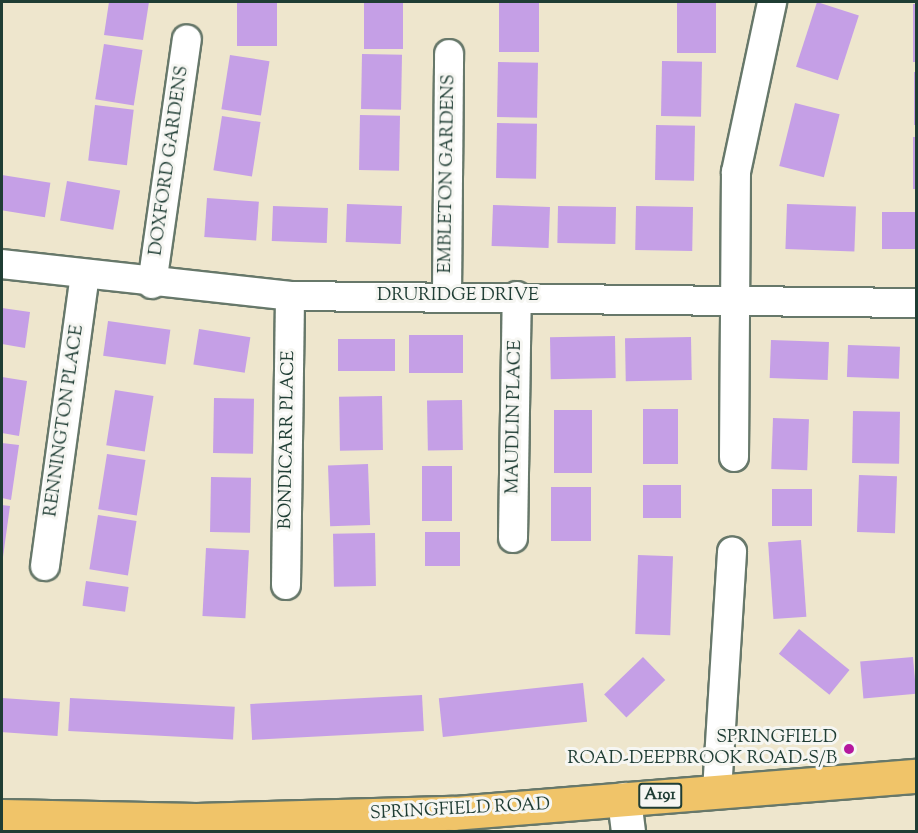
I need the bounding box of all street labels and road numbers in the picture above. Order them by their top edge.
street label: DOXFORD GARDENS [146,65,194,257]
street label: EMBLETON GARDENS [435,74,461,274]
street label: DRURIDGE DRIVE [377,285,539,307]
street label: RENNINGTON PLACE [41,324,89,518]
street label: MAUDLIN PLACE [503,340,527,494]
street label: BONDICARR PLACE [276,350,300,530]
road number: A191 [638,783,682,809]
street label: SPRINGFIELD ROAD [369,794,551,826]

